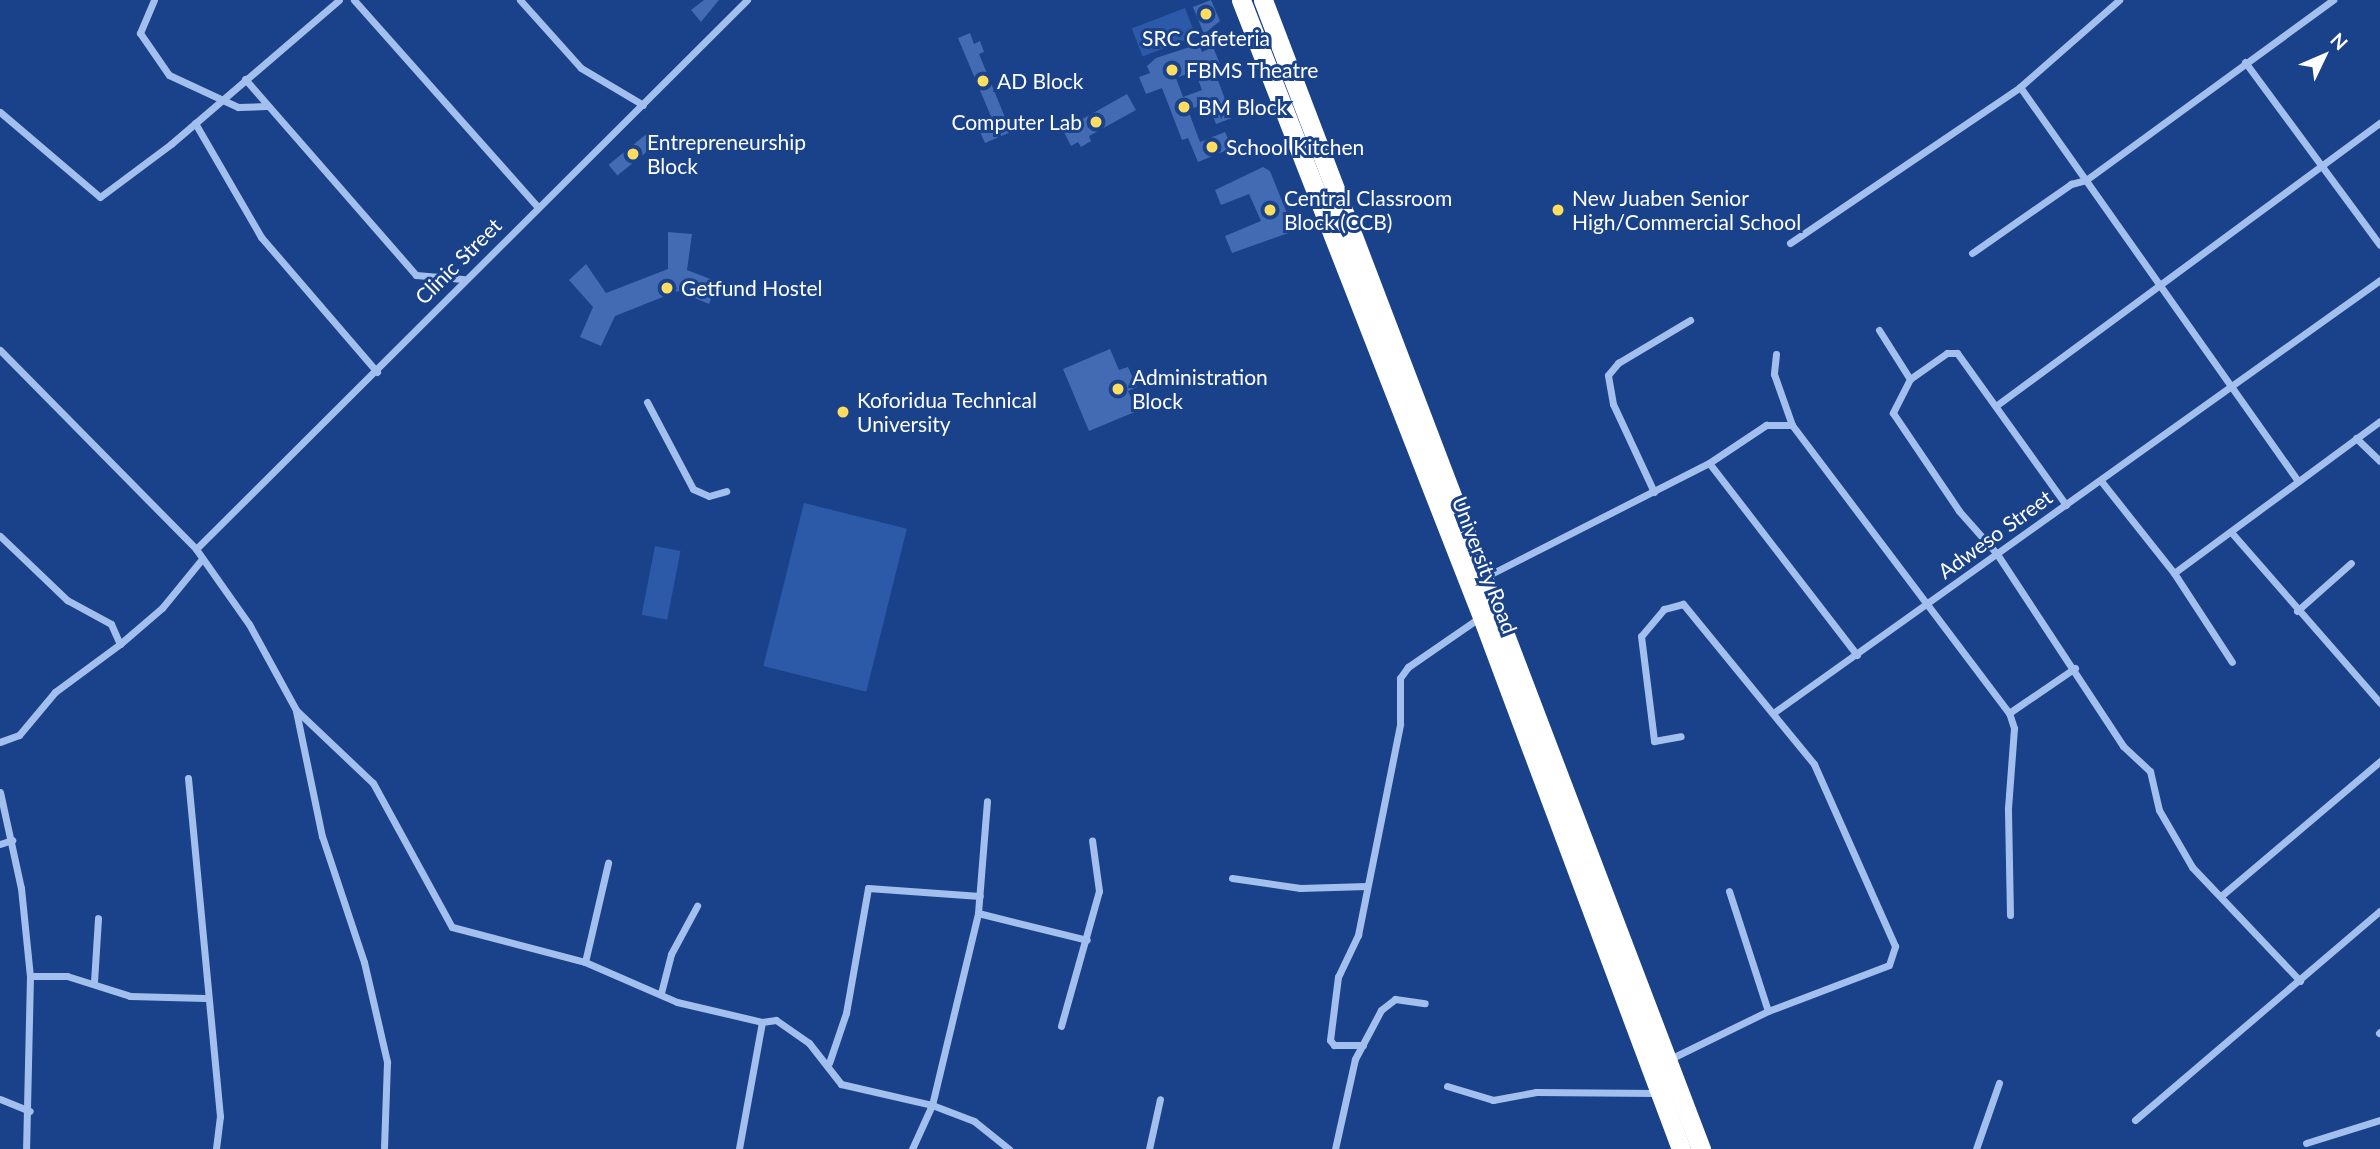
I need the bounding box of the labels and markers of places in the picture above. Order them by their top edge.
marker: SRC Cafeteria [1198,6,1214,22]
place label: SRC Cafeteria [1142,25,1270,51]
place label: FBMS Theatre [1186,57,1319,83]
marker: FBMS Theatre [1164,62,1180,78]
place label: AD Block [997,68,1083,94]
marker: AD Block [975,73,991,89]
place label: BM Block [1198,94,1287,120]
marker: BM Block [1176,99,1192,115]
place label: Computer Lab [951,109,1082,135]
marker: Computer Lab [1088,114,1104,130]
place label: Entrepreneurship Block [647,129,806,179]
place label: School Kitchen [1226,134,1364,160]
marker: School Kitchen [1204,139,1220,155]
marker: Entrepreneurship Block [625,146,641,162]
place label: Central Classroom Block (CCB) [1284,185,1452,235]
place label: New Juaben Senior High/Commercial School [1572,185,1801,235]
marker: Central Classroom Block (CCB) [1262,202,1278,218]
marker: New Juaben Senior High/Commercial School [1550,202,1566,218]
place label: Getfund Hostel [681,275,822,301]
marker: Getfund Hostel [659,280,675,296]
place label: Administration Block [1132,364,1268,414]
marker: Administration Block [1110,381,1126,397]
place label: Koforidua Technical University [857,387,1038,437]
marker: Koforidua Technical University [835,404,851,420]

